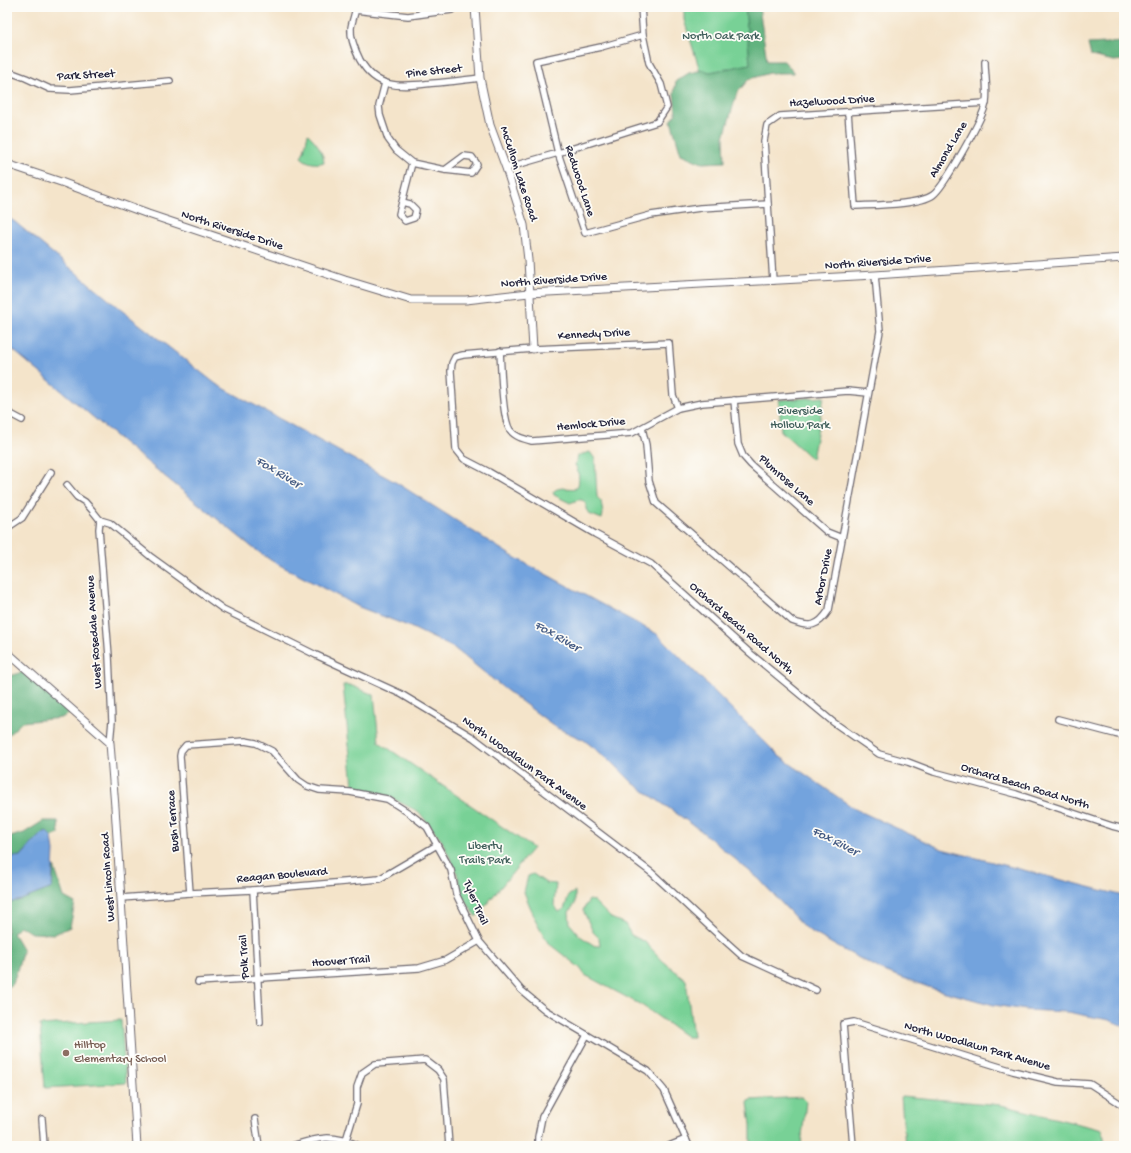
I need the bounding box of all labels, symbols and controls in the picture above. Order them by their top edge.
park label: North Oak Park [682,30,761,44]
street label: Pine Street [404,62,464,82]
street label: Park Street [56,67,116,85]
street label: Hazelwood Drive [789,93,876,111]
street label: Almond Lane [927,119,972,181]
street label: McCullom Lake Road [496,125,540,224]
street label: Redwood Lane [561,144,597,219]
street label: North Riverside Drive [179,208,286,254]
street label: North Riverside Drive [824,252,932,274]
street label: North Riverside Drive [500,270,608,292]
street label: Kennedy Drive [558,326,631,344]
park label: Riverside Hollow Park [770,405,831,433]
street label: Hemlock Drive [556,415,627,435]
street label: Plumrose Lane [754,452,817,510]
water label: Fox River [253,454,305,494]
street label: Arbor Drive [812,547,836,606]
street label: West Rosedale Avenue [84,574,106,689]
street label: Orchard Beach Road North [686,580,797,679]
water label: Fox River [532,618,584,657]
street label: North Woodlawn Park Avenue [459,714,590,815]
street label: Orchard Beach Road North [959,761,1092,813]
street label: Bush Terrace [165,789,183,853]
water label: Fox River [809,824,863,861]
street label: West Lincoln Road [99,831,119,922]
park label: Liberty Trails Park [459,840,512,868]
street label: Reagan Boulevard [236,865,329,887]
street label: Tyler Trail [459,878,491,928]
street label: Polk Trail [237,934,253,981]
street label: Hoover Trail [311,953,371,971]
street label: North Woodlawn Park Avenue [902,1019,1052,1075]
place label: Hilltop Elementary School [74,1039,167,1067]
marker: Hilltop Elementary School [61,1048,71,1058]

